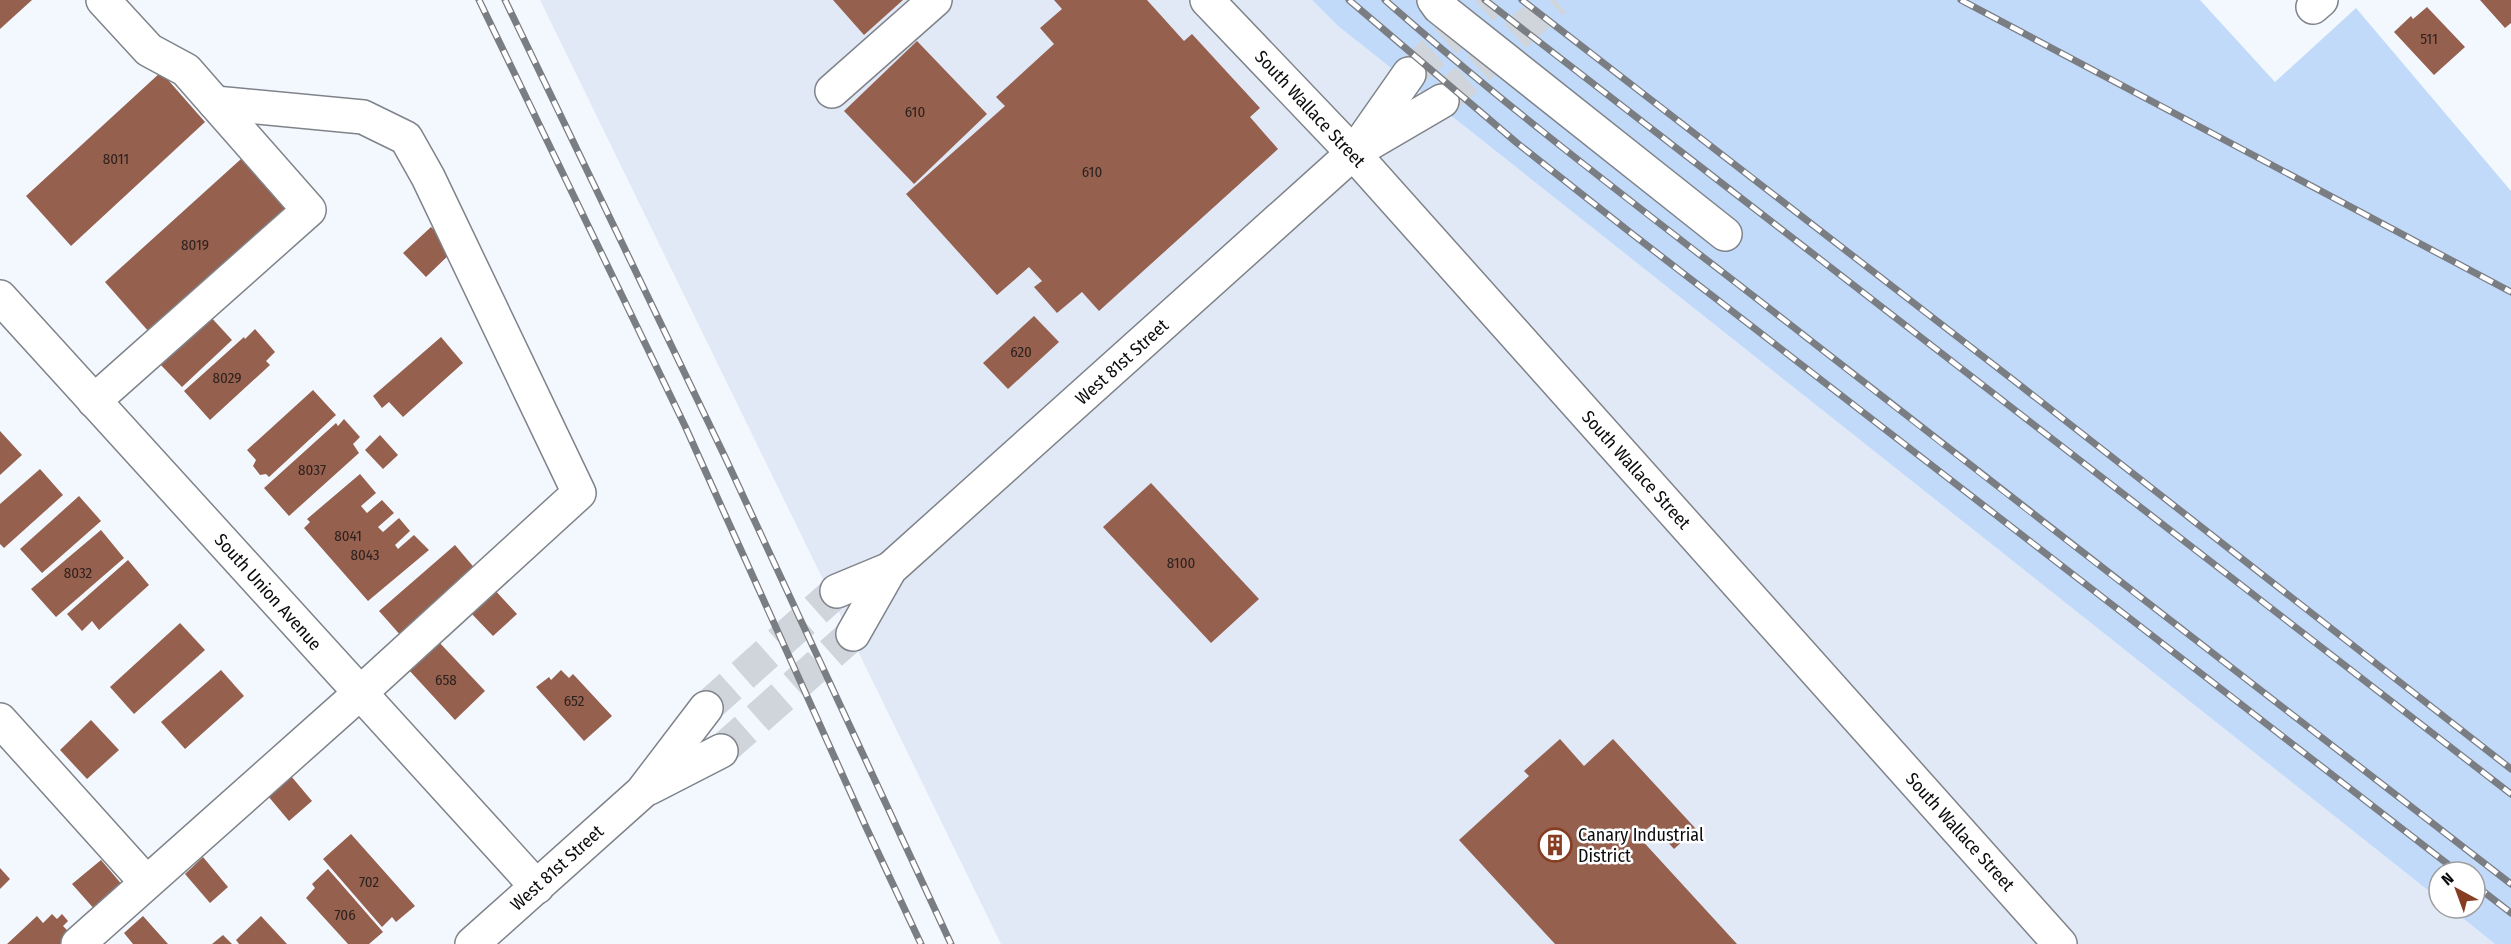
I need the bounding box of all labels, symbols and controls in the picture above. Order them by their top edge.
house number: 511 [2420,30,2438,48]
street label: South Wallace Street [1250,46,1370,172]
house number: 610 [905,103,925,121]
house number: 8011 [103,150,129,168]
house number: 610 [1082,163,1102,181]
house number: 8019 [181,236,209,254]
street label: West 81st Street [1071,314,1173,410]
house number: 620 [1010,343,1032,361]
house number: 8029 [213,369,241,387]
street label: South Wallace Street [1577,406,1695,534]
house number: 8037 [298,461,326,479]
house number: 8041 [334,527,362,545]
street label: South Union Avenue [210,529,326,655]
house number: 8043 [350,546,380,564]
house number: 8100 [1167,554,1195,572]
house number: 8032 [64,564,93,582]
house number: 658 [435,671,457,689]
house number: 652 [564,692,585,710]
street label: South Wallace Street [1901,768,2019,896]
street label: West 81st Street [506,820,608,916]
place label: Canary Industrial District [1578,824,1704,867]
building icon: Canary Industrial District [1537,827,1573,863]
north arrow [2427,860,2487,920]
text: N [2438,869,2457,889]
house number: 702 [359,873,379,891]
house number: 706 [334,906,356,924]

